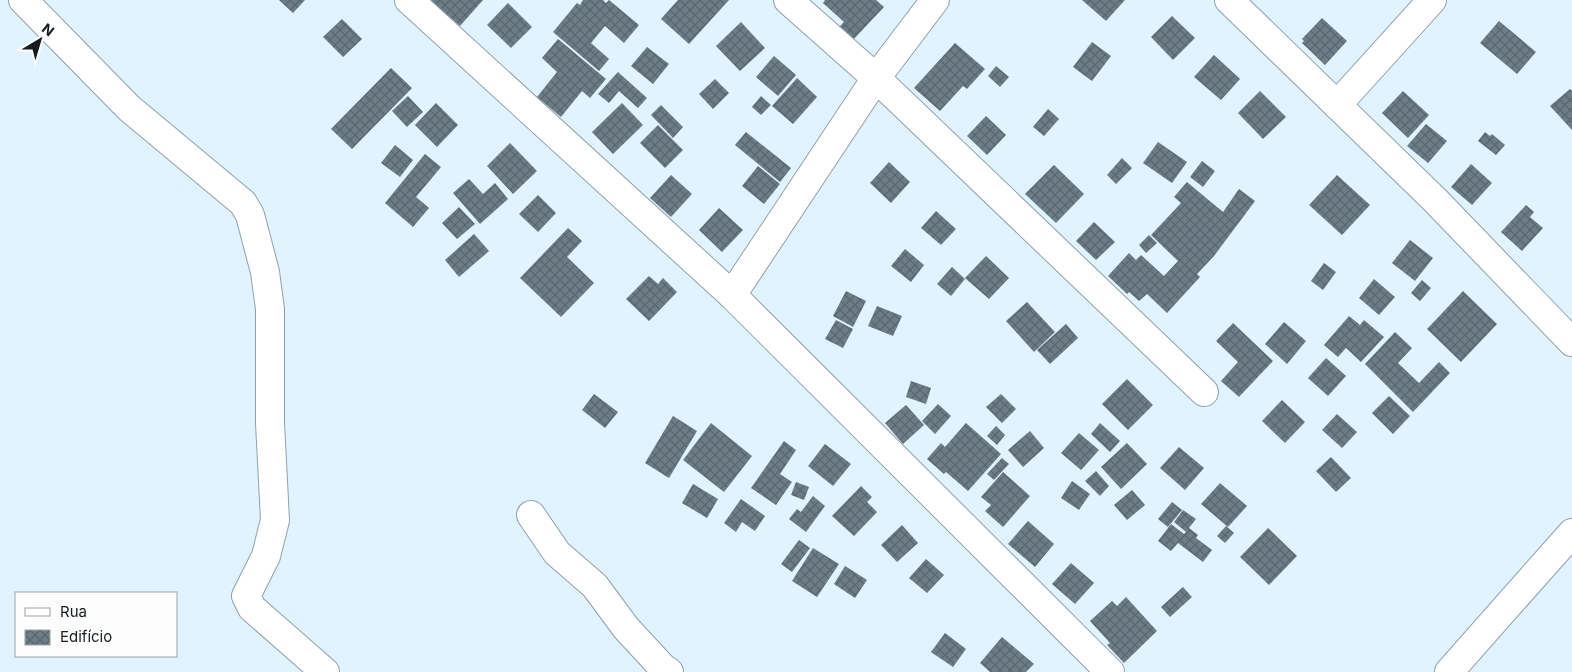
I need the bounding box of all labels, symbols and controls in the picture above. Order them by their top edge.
north arrow [15,15,65,65]
text: N [39,19,58,39]
legend [15,592,178,657]
text: Rua [60,602,87,621]
text: Edifício [60,627,112,646]

